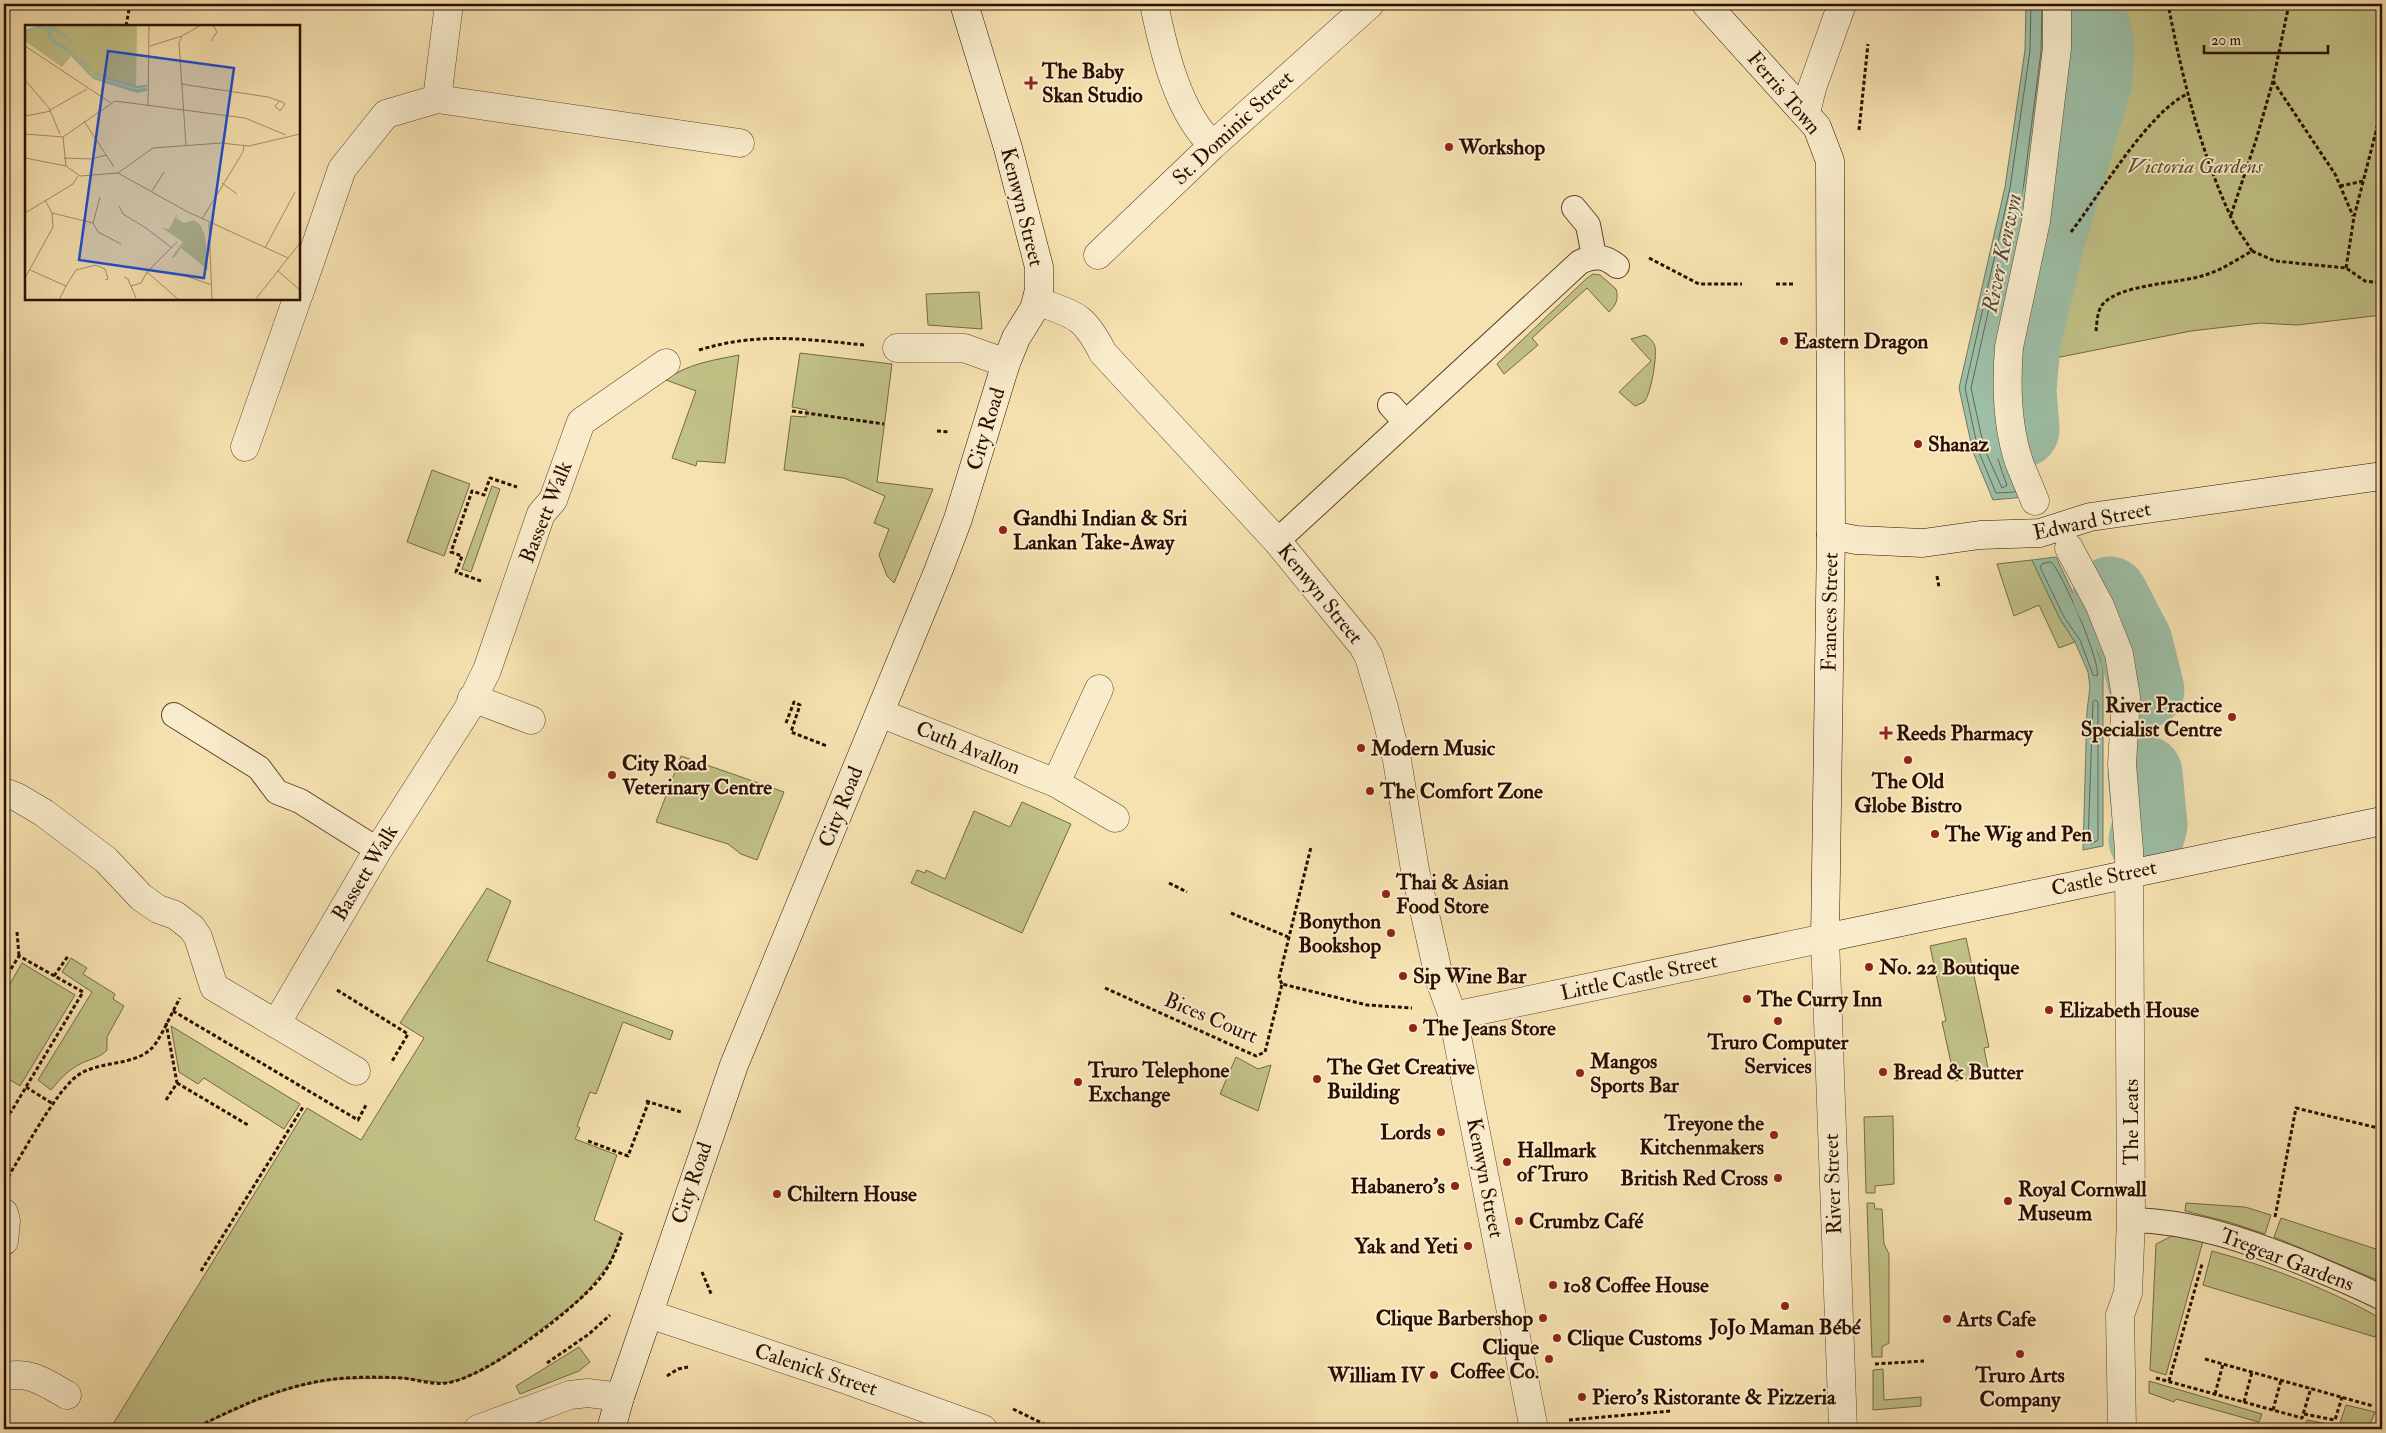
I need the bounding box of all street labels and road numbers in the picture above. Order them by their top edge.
street label: Ferris Town [1741,46,1827,140]
street label: St. Dominic Street [1167,65,1299,191]
street label: Kenwyn Street [994,145,1050,270]
street label: City Road [961,384,1012,474]
street label: Bassett Walk [513,457,579,567]
street label: Edward Street [2031,495,2154,547]
street label: Kenwyn Street [1271,538,1369,650]
street label: Frances Street [1815,552,1845,672]
street label: Cuth Avallon [912,715,1024,781]
street label: City Road [813,762,870,851]
street label: Bassett Walk [326,820,404,926]
street label: Castle Street [2049,854,2159,902]
street label: Little Castle Street [1558,947,1720,1007]
street label: Bices Court [1160,986,1262,1050]
street label: The Leats [2118,1079,2145,1165]
street label: Kenwyn Street [1460,1116,1510,1241]
street label: River Street [1818,1133,1848,1235]
street label: City Road [665,1138,719,1228]
street label: Tregear Gardens [2216,1222,2358,1298]
street label: Calenick Street [751,1337,881,1403]

